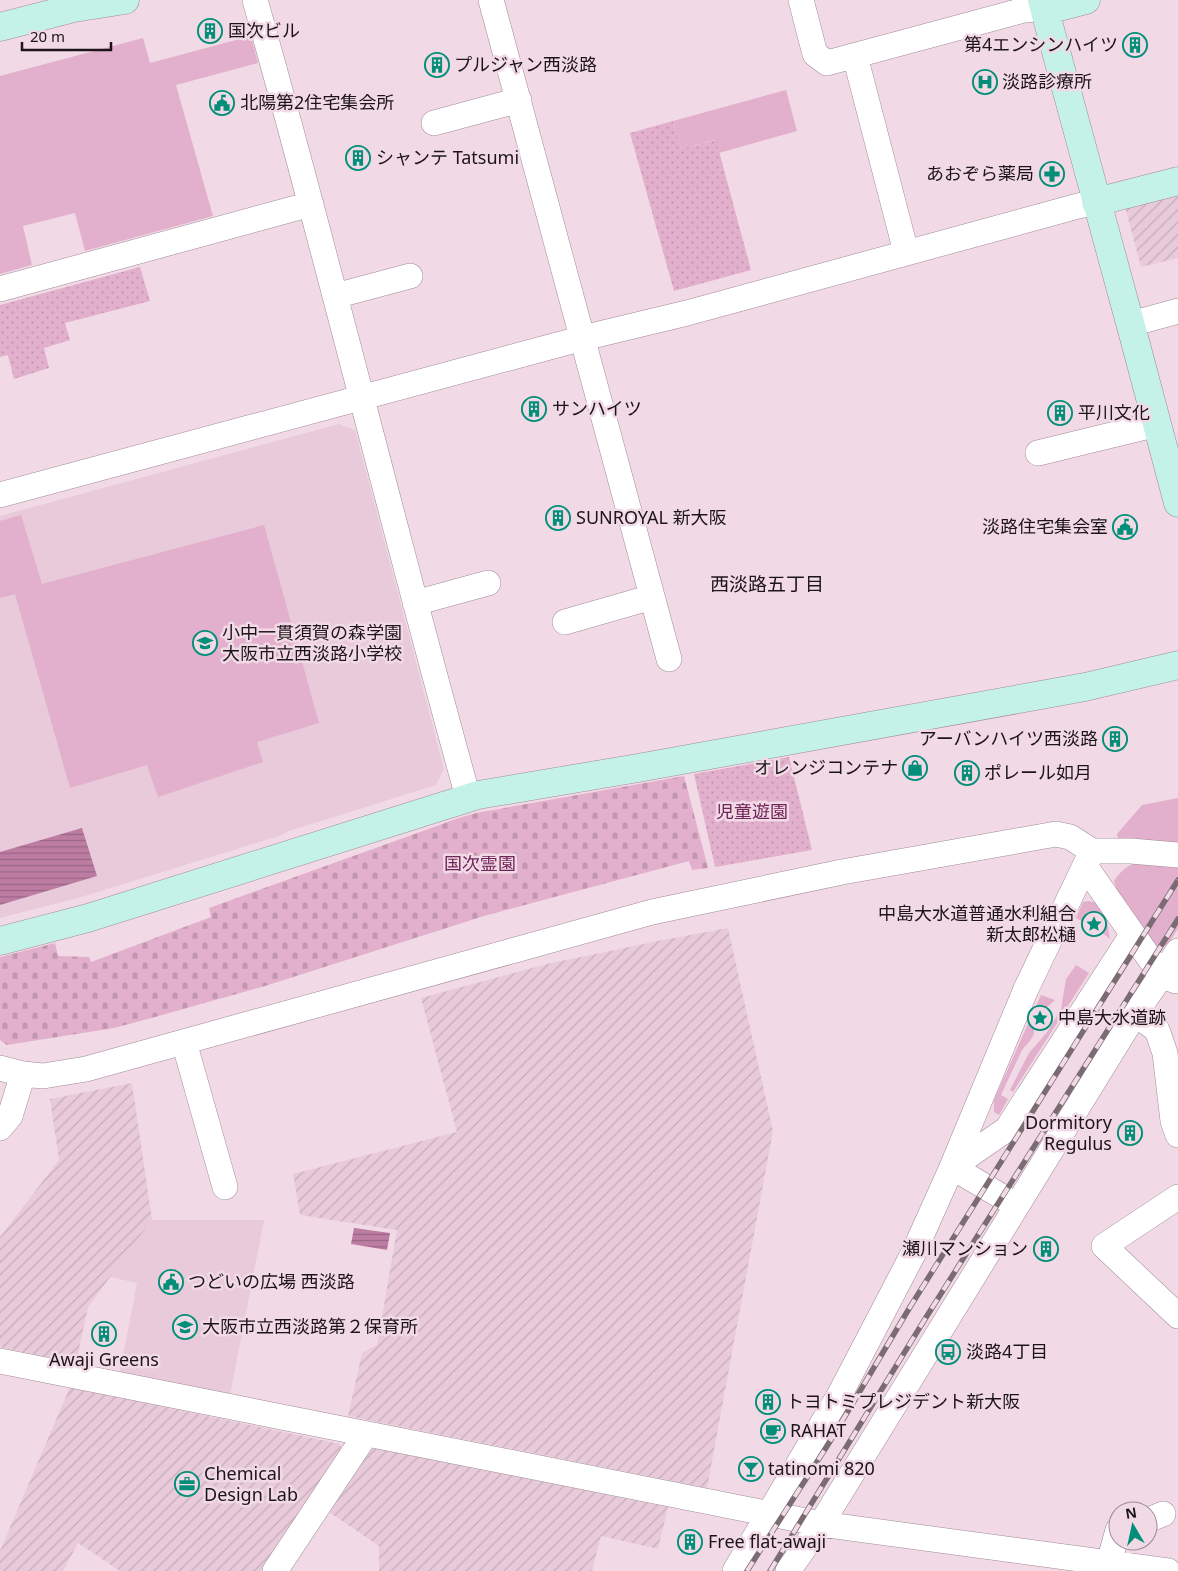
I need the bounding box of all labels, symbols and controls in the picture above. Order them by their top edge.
building icon: 国次ビル [197,18,223,44]
place label: 国次ビル [228,18,300,42]
scale bar [22,20,111,52]
text: 20 m [30,26,65,46]
place label: 第4エンシンハイツ [964,32,1118,56]
building icon: 第4エンシンハイツ [1122,32,1148,58]
building icon: プルジャン西淡路 [424,52,450,78]
place label: プルジャン西淡路 [454,52,597,76]
hospital icon: 淡路診療所 [972,69,998,95]
place label: 淡路診療所 [1002,69,1092,93]
public building icon: 北陽第2住宅集会所 [209,90,235,116]
place label: 北陽第2住宅集会所 [240,90,394,114]
building icon: シャンテ Tatsumi [345,145,371,171]
place label: シャンテ Tatsumi [376,145,519,169]
place label: あおぞら薬局 [926,161,1034,185]
pharmacy icon: あおぞら薬局 [1039,161,1065,187]
building icon: サンハイツ [521,396,547,422]
place label: サンハイツ [552,396,642,420]
building icon: 平川文化 [1047,400,1073,426]
place label: 平川文化 [1078,400,1150,424]
building icon: SUNROYAL 新大阪 [545,505,571,531]
place label: SUNROYAL 新大阪 [576,505,727,529]
place label: 淡路住宅集会室 [982,514,1108,538]
public building icon: 淡路住宅集会室 [1112,514,1138,540]
district label: 西淡路五丁目 [710,571,824,597]
place label: 小中一貫須賀の森学園 大阪市立西淡路小学校 [222,620,402,665]
school or university icon: 小中一貫須賀の森学園 大阪市立西淡路小学校 [192,630,218,656]
place label: アーバンハイツ西淡路 [919,726,1098,750]
building icon: アーバンハイツ西淡路 [1102,726,1128,752]
place label: オレンジコンテナ [754,755,898,779]
shop icon: オレンジコンテナ [902,755,928,781]
building icon: ポレール如月 [954,760,980,786]
place label: ポレール如月 [984,760,1092,784]
park label: 児童遊園 [716,799,788,823]
park label: 国次霊園 [444,851,516,875]
place label: 中島大水道普通水利組合 新太郎松樋 [878,901,1076,946]
place icon: 中島大水道普通水利組合 新太郎松樋 [1081,911,1107,937]
place icon: 中島大水道跡 [1027,1005,1053,1031]
place label: 中島大水道跡 [1058,1005,1166,1029]
place label: Dormitory Regulus [1025,1110,1113,1155]
building icon: Dormitory Regulus [1117,1120,1143,1146]
place label: 瀬川マンション [902,1236,1028,1260]
building icon: 瀬川マンション [1033,1236,1059,1262]
public building icon: つどいの広場 西淡路 [158,1269,184,1295]
place label: つどいの広場 西淡路 [188,1269,355,1293]
school or university icon: 大阪市立西淡路第２保育所 [172,1314,198,1340]
place label: 大阪市立西淡路第２保育所 [202,1314,418,1338]
building icon: Awaji Greens [91,1321,117,1347]
bus stop icon: 淡路4丁目 [935,1339,961,1365]
place label: 淡路4丁目 [966,1339,1048,1363]
place label: Awaji Greens [49,1347,159,1371]
building icon: トヨトミプレジデント新大阪 [755,1389,781,1415]
place label: トヨトミプレジデント新大阪 [786,1389,1020,1413]
cafe icon: RAHAT [760,1418,786,1444]
place label: RAHAT [790,1418,846,1442]
bar icon: tatinomi 820 [738,1456,764,1482]
place label: tatinomi 820 [768,1456,875,1480]
place label: Chemical Design Lab [204,1461,298,1506]
office icon: Chemical Design Lab [174,1471,200,1497]
north arrow [1108,1501,1158,1551]
text: N [1124,1502,1138,1523]
building icon: Free flat-awaji [677,1529,703,1555]
place label: Free flat-awaji [708,1529,826,1553]

